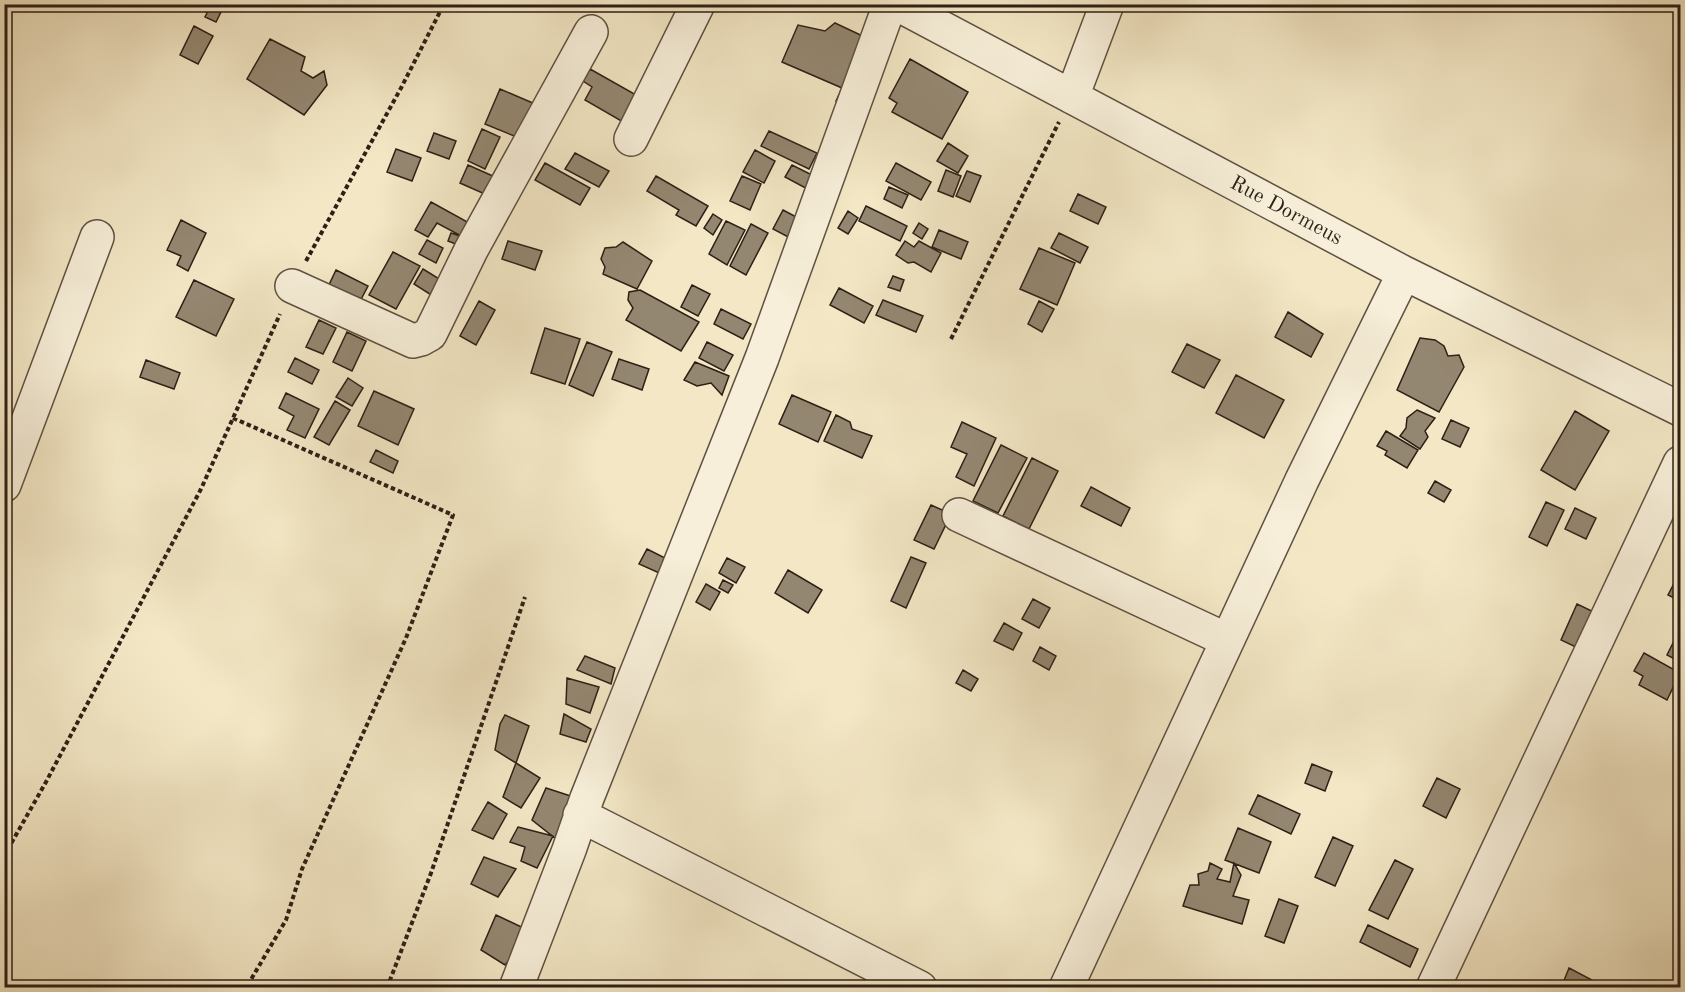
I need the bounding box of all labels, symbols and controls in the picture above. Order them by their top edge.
street label: Rue Dormeus [1226,173,1346,249]

